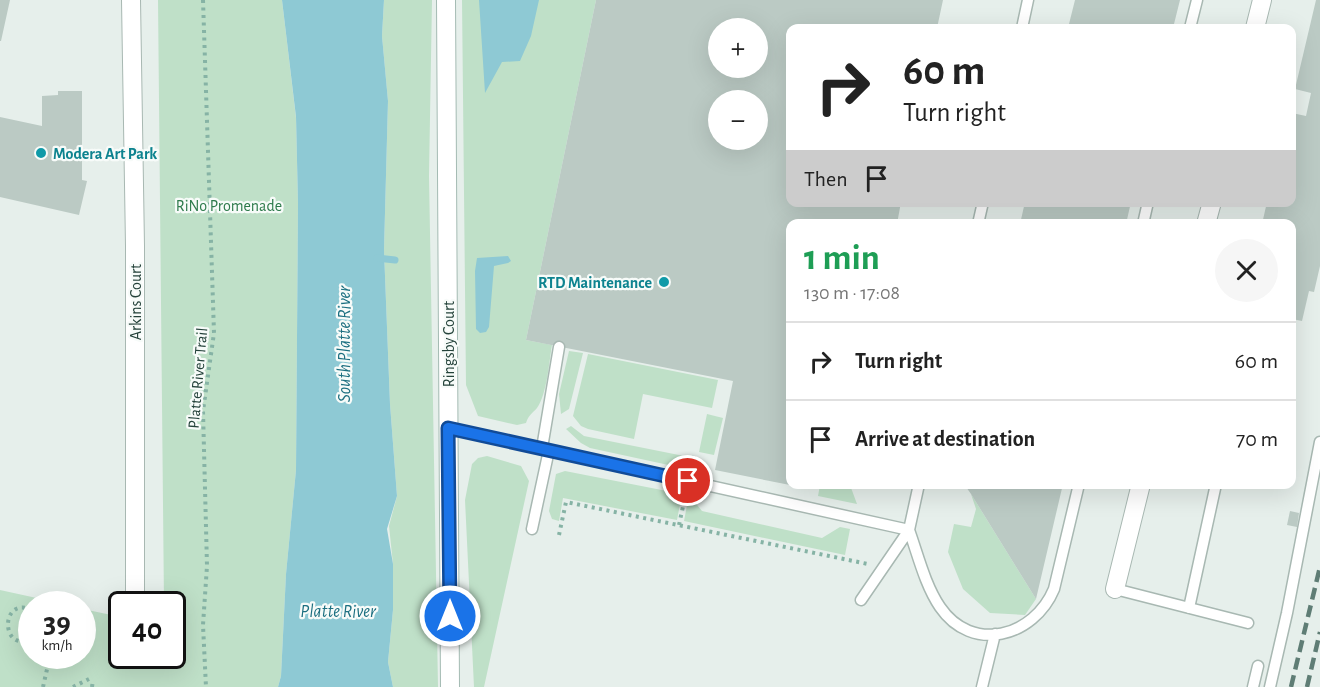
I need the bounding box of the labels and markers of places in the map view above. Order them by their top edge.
marker: Modera Art Park [34,146,48,160]
place label: Modera Art Park [53,146,157,162]
place label: RTD Maintenance [538,275,652,291]
marker: RTD Maintenance [657,275,671,289]
pin [662,455,713,506]

